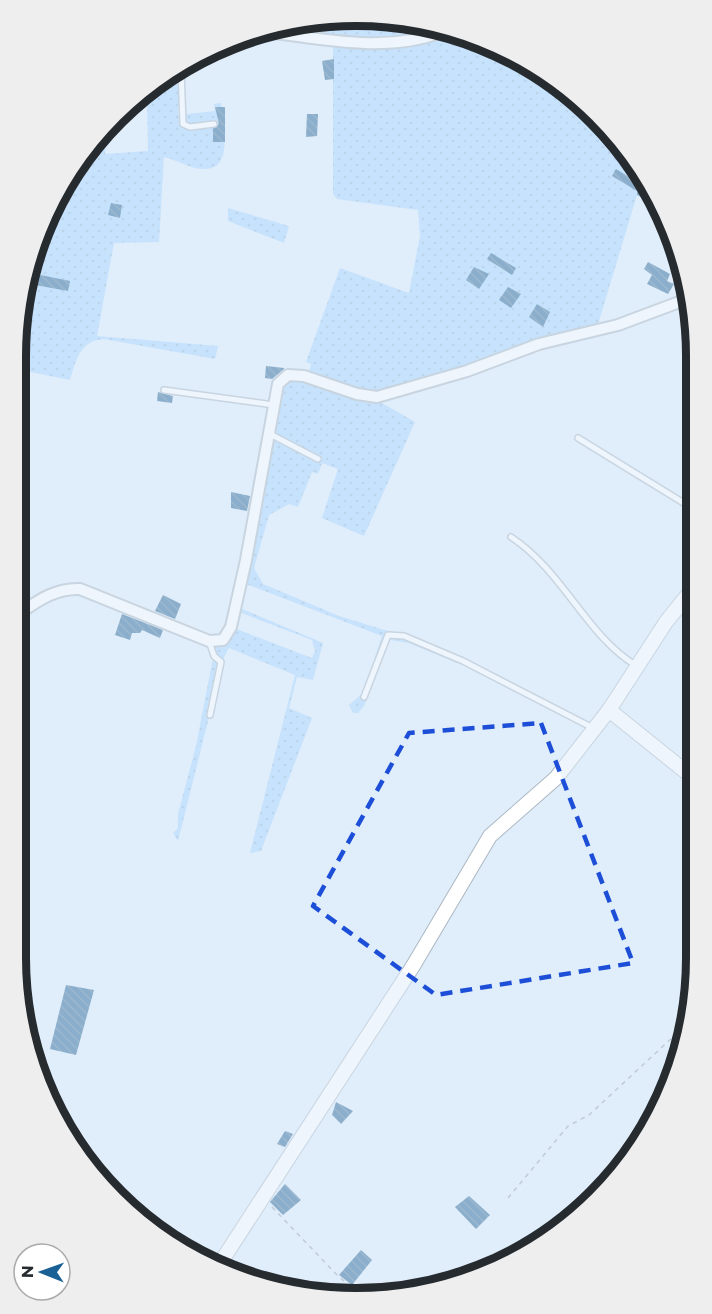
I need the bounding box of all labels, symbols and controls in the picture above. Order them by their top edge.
north arrow [12,1242,72,1302]
text: N [18,1265,37,1278]

